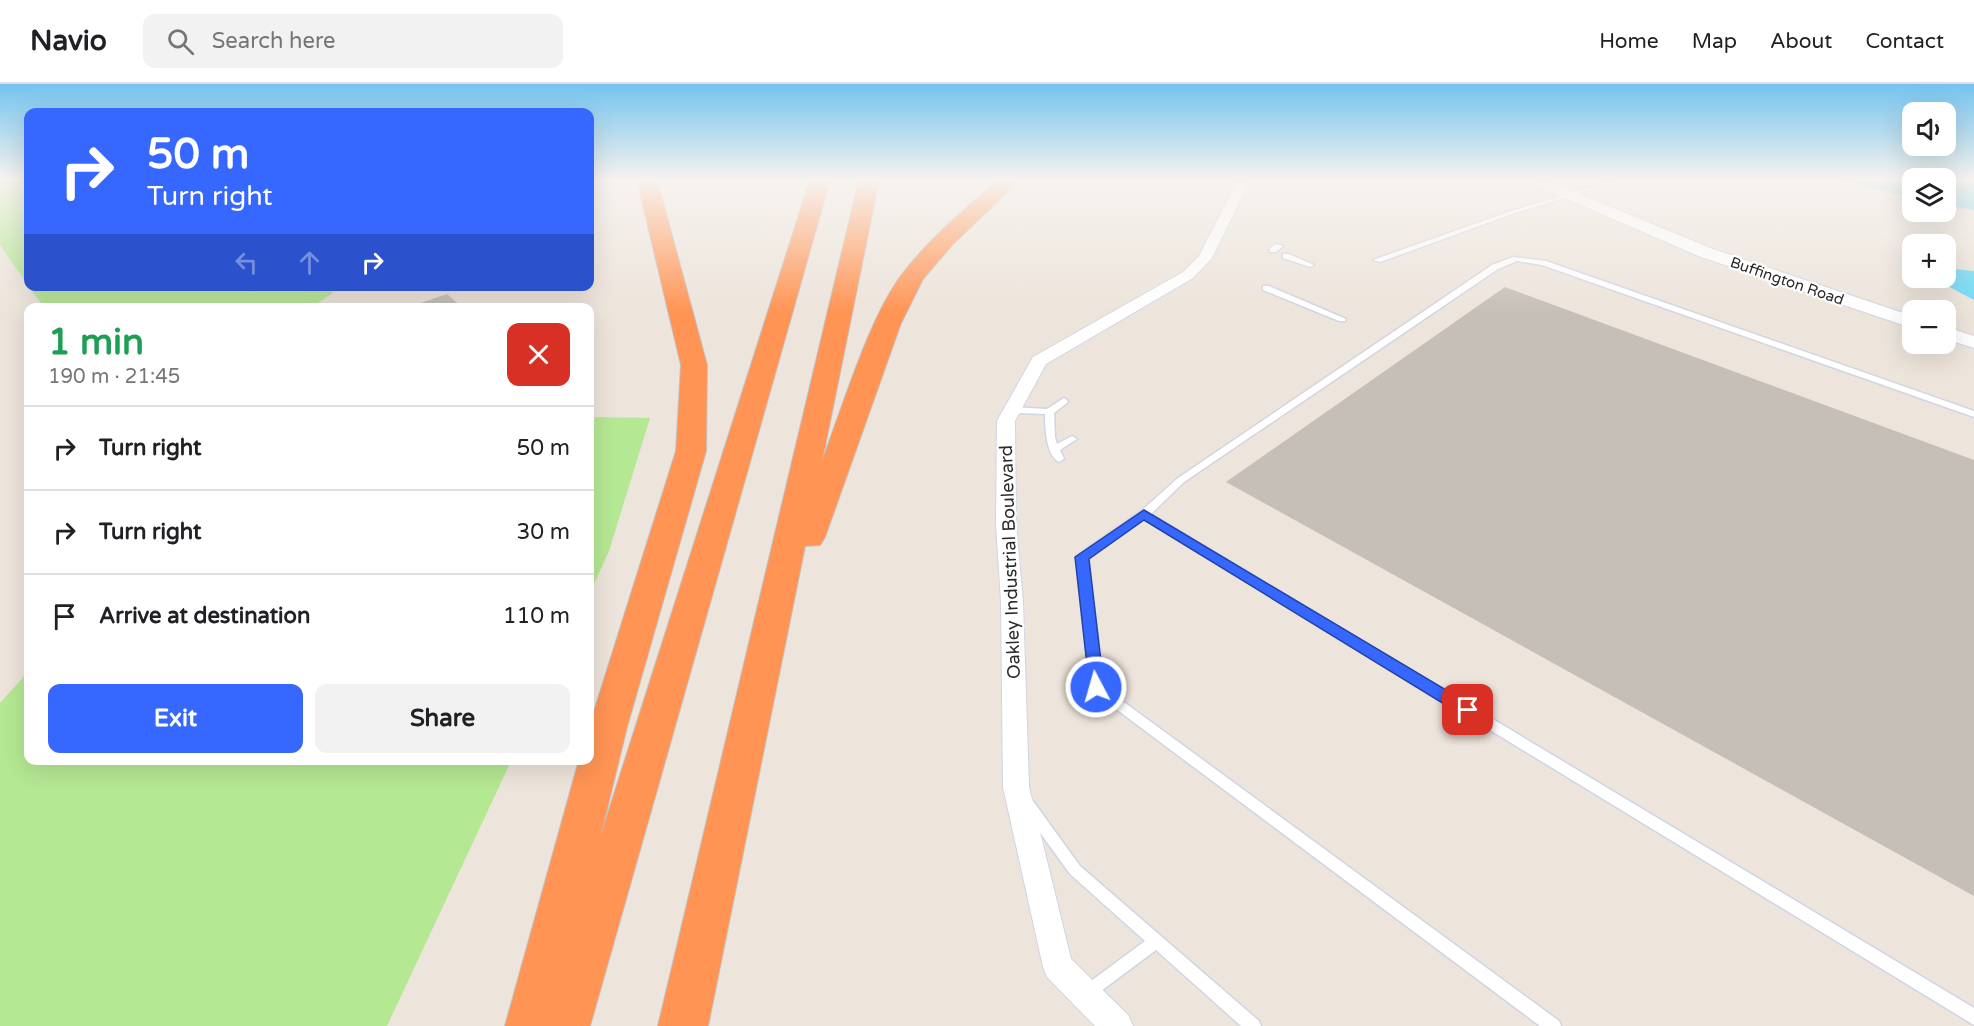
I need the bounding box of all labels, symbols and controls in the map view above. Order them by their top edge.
search box [143,14,563,68]
text: Navio [30,24,107,58]
icon: search [164,25,197,58]
text: Search here [212,28,336,54]
text: Home [1599,29,1659,54]
text: Map [1692,29,1737,54]
text: About [1770,29,1832,54]
text: Contact [1865,29,1944,54]
map controls [1902,102,1956,354]
button: sound [1902,102,1956,156]
text: 50 m [147,129,249,180]
icon: right [48,132,126,210]
button: layers [1902,168,1956,222]
text: Turn right [147,180,273,213]
button: + [1902,234,1956,288]
icon: left [230,246,263,279]
icon: ahead [293,246,326,279]
icon: right [356,246,389,279]
street label: Buffington Road [1728,253,1846,309]
button: − [1902,300,1956,354]
text: 1 min [48,321,144,364]
button: close [507,323,570,386]
text: 190 m · 21:45 [48,365,180,389]
icon: right [48,432,81,465]
text: Turn right [99,435,201,461]
text: 50 m [516,435,570,461]
street label: Oakley Industrial Boulevard [995,445,1025,679]
icon: right [48,516,81,549]
text: Turn right [99,519,201,545]
text: 30 m [516,519,570,545]
icon: arrive [48,600,81,633]
text: Arrive at destination [99,603,310,629]
text: 110 m [503,603,570,629]
position arrow [1064,655,1128,719]
button: Exit [48,684,303,753]
button: Share [315,684,570,753]
pin [1442,684,1493,735]
icon: arrive [1451,693,1484,726]

